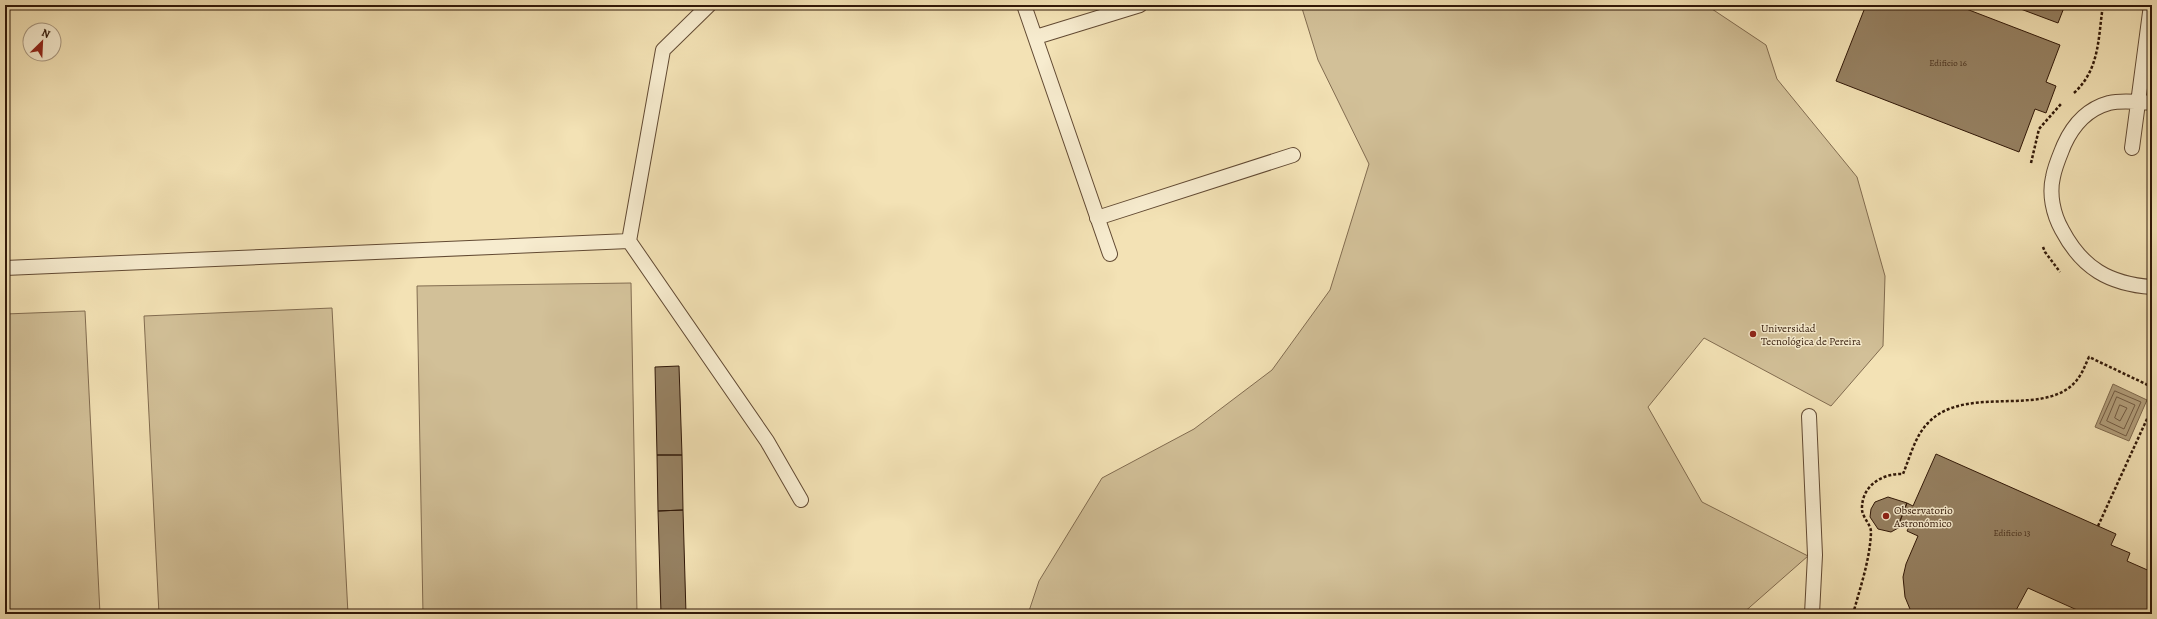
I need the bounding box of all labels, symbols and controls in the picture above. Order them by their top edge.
north arrow [22,22,62,62]
text: N [39,25,53,42]
house number: Edificio 16 [1929,57,1967,69]
place label: Universidad Tecnológica de Pereira [1761,321,1862,349]
marker: Universidad Tecnológica de Pereira [1748,329,1758,339]
place label: Observatorio Astronómico [1893,503,1953,531]
marker: Observatorio Astronómico [1881,511,1891,521]
house number: Edificio 13 [1993,527,2031,539]

